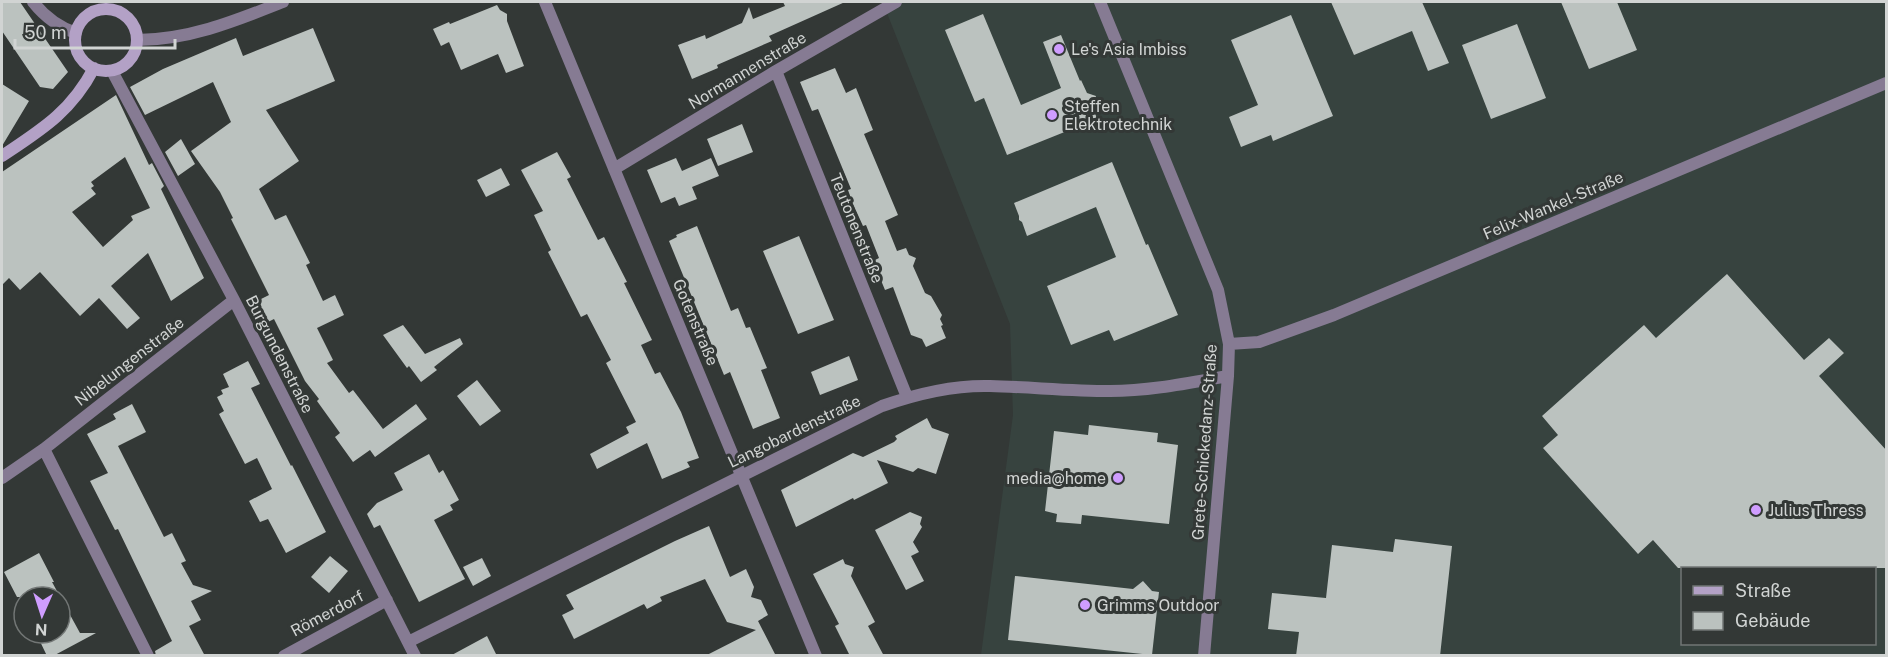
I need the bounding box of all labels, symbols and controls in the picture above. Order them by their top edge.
scale bar [15,12,176,50]
text: 50 m [24,22,67,43]
street label: Normannenstraße [685,28,810,113]
place label: Le's Asia Imbiss [1071,40,1187,59]
marker: Le's Asia Imbiss [1052,42,1066,56]
place label: Steffen Elektrotechnik [1064,97,1172,134]
marker: Steffen Elektrotechnik [1045,108,1059,122]
street label: Felix-Wankel-Straße [1480,167,1626,244]
street label: Teutonenstraße [826,171,887,286]
street label: Gotenstraße [669,276,722,368]
street label: Burgundenstraße [242,292,317,416]
street label: Nibelungenstraße [71,313,188,410]
street label: Grete-Schickedanz-Straße [1188,343,1221,541]
street label: Langobardenstraße [725,391,864,472]
place label: media@home [1006,469,1106,488]
marker: media@home [1111,471,1125,485]
place label: Julius Thress [1768,501,1864,520]
marker: Julius Thress [1749,503,1763,517]
legend [1681,567,1876,645]
text: Straße [1735,580,1791,601]
north arrow [12,585,72,645]
street label: Römerdorf [287,586,367,641]
place label: Grimms Outdoor [1097,596,1220,615]
marker: Grimms Outdoor [1078,598,1092,612]
text: Gebäude [1735,610,1810,631]
text: N [34,620,48,639]

